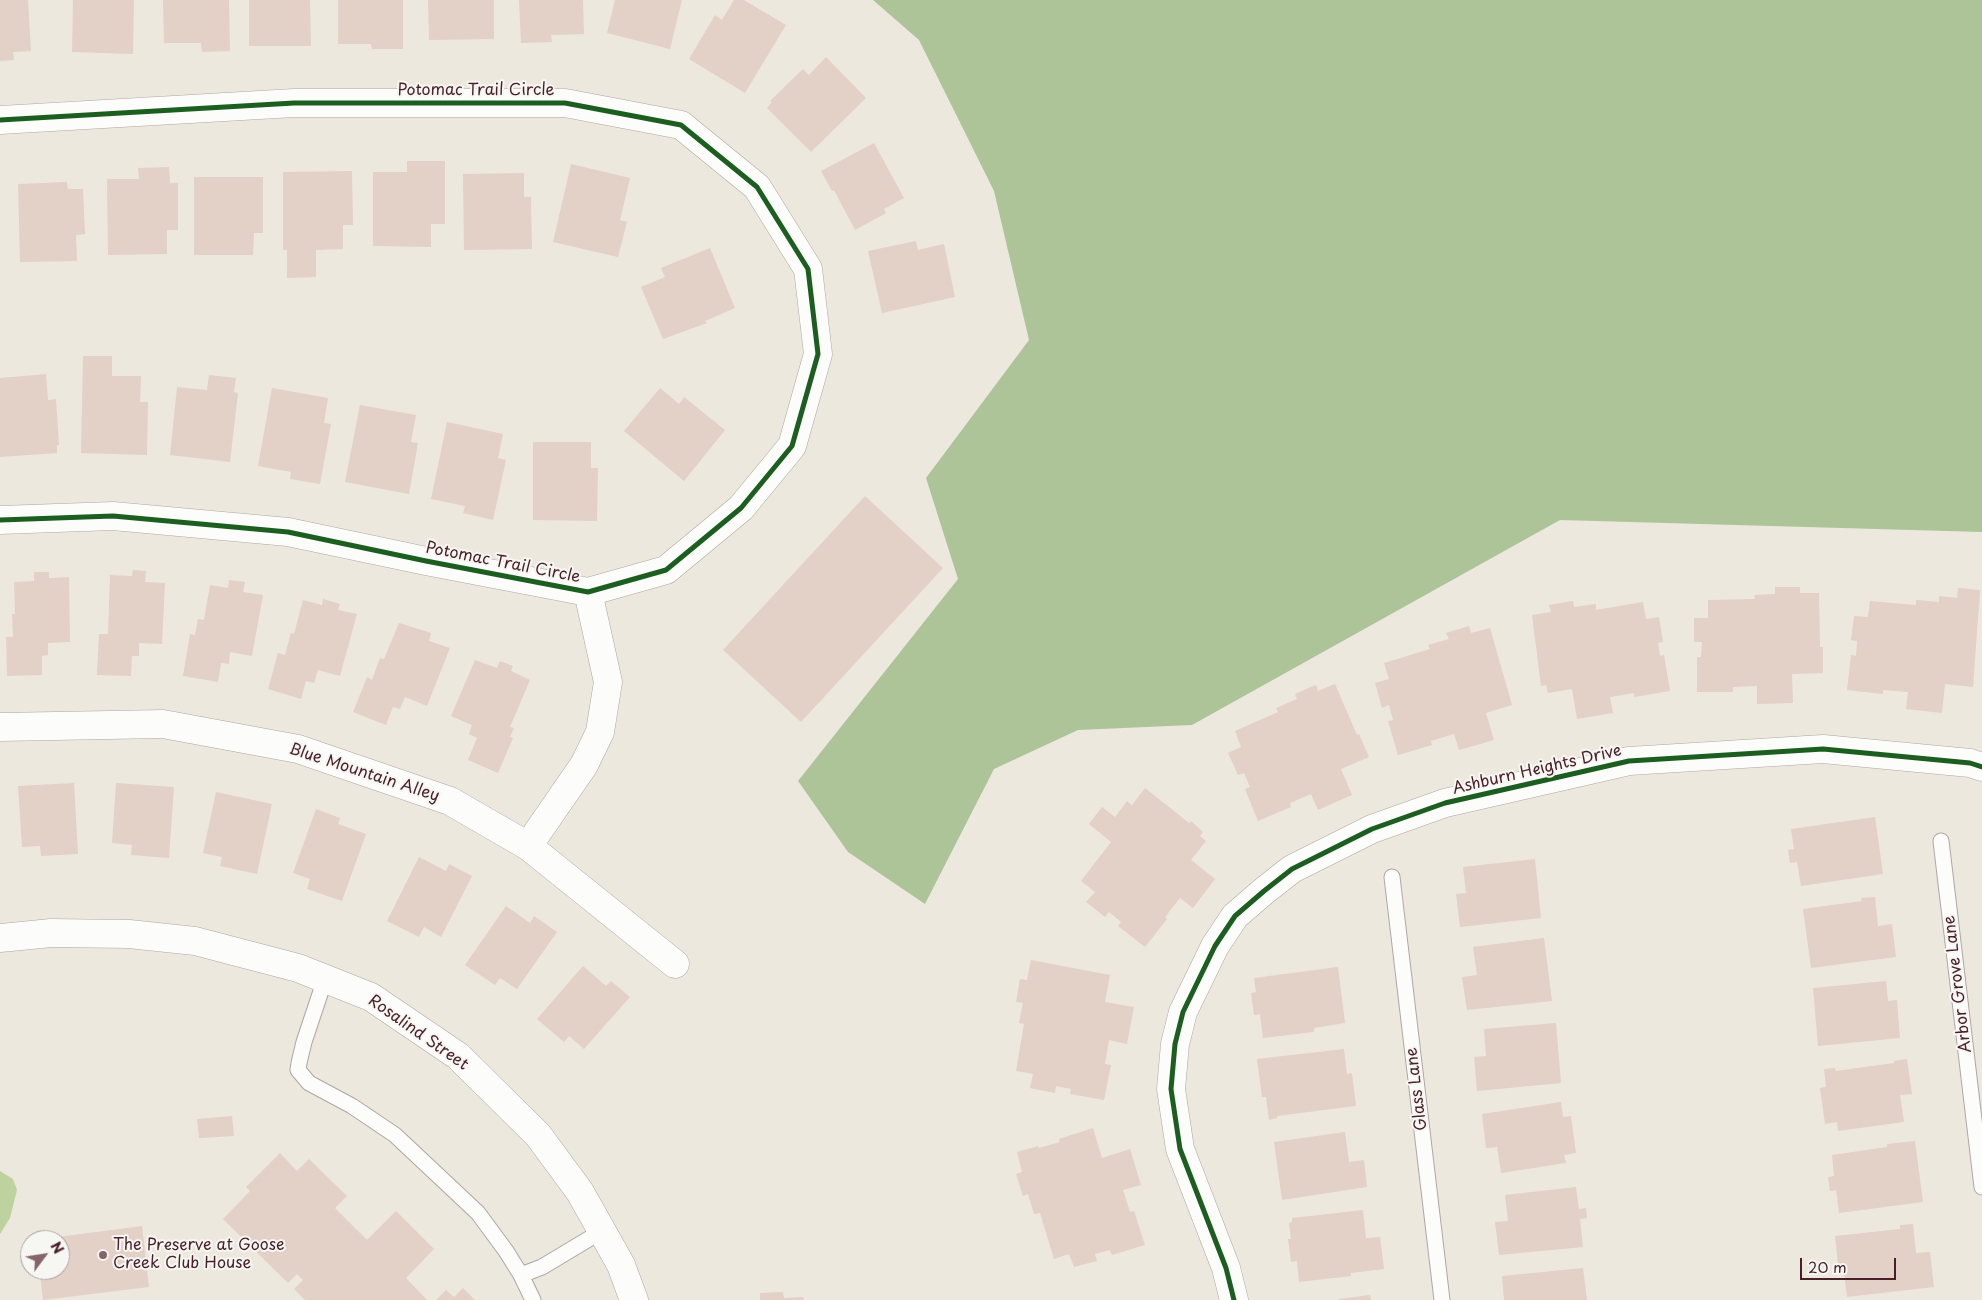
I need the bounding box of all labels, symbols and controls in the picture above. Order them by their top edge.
street label: Potomac Trail Circle [397,81,555,101]
street label: Potomac Trail Circle [424,539,582,587]
street label: Blue Mountain Alley [286,740,442,806]
street label: Ashburn Heights Drive [1450,741,1624,799]
street label: Arbor Grove Lane [1940,914,1976,1054]
street label: Rosalind Street [364,991,472,1075]
street label: Glass Lane [1402,1046,1432,1132]
north arrow [20,1230,70,1280]
place label: The Preserve at Goose Creek Club House [113,1236,284,1274]
text: N [46,1237,69,1258]
scale bar [1802,1248,1898,1280]
marker: The Preserve at Goose Creek Club House [97,1249,109,1261]
text: 20 m [1808,1255,1847,1278]

